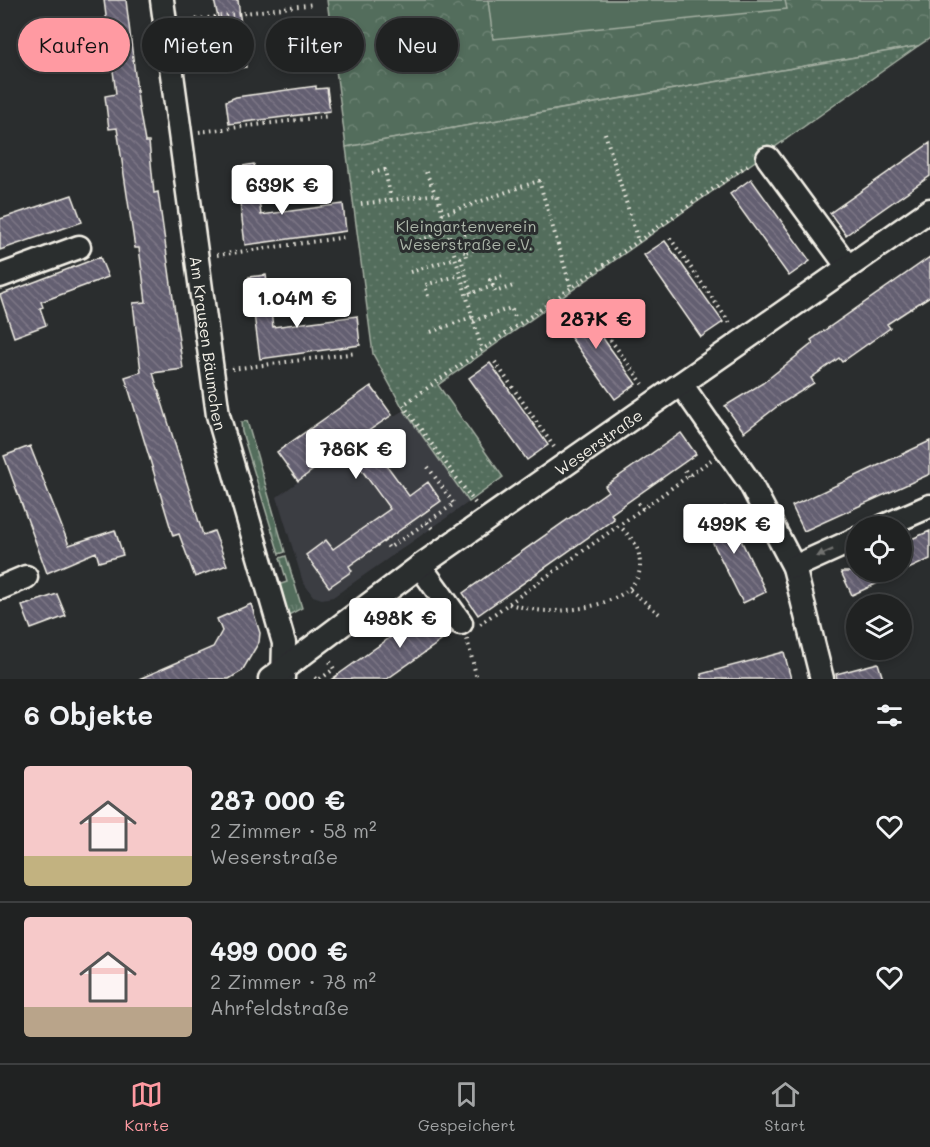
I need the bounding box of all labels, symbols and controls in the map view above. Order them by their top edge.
chip: Kaufen [18,18,130,72]
chip: Mieten [142,18,254,72]
chip: Filter [266,18,364,72]
chip: Neu [376,18,458,72]
pin: 639K € [233,165,331,216]
text: 639K € [246,171,318,197]
park label: Kleingartenverein Weserstraße e.V. [396,215,536,254]
street label: Am Krausen Bäumchen [186,254,232,432]
pin: 1.04M € [242,278,352,329]
text: 1.04M € [257,284,337,310]
pin: 287K € [547,299,645,350]
text: 287K € [560,305,632,331]
street label: Weserstraße [550,404,646,480]
pin: 786K € [307,429,405,480]
text: 786K € [320,435,392,461]
pin: 499K € [685,504,783,555]
text: 499K € [697,510,771,536]
map controls [846,516,912,660]
button: locate [846,516,912,582]
one-way arrow [817,548,834,557]
button: layers [846,594,912,660]
pin: 498K € [351,598,449,649]
text: 498K € [363,604,437,630]
text: 6 Objekte [24,698,153,732]
icon: filters [873,699,906,732]
text: 287 000 € [210,783,345,817]
icon: home [72,790,144,862]
icon: heart [873,810,906,843]
text: 2 Zimmer · 58 m² [210,817,377,843]
text: Weserstraße [210,843,338,869]
text: 499 000 € [210,934,348,968]
icon: home [72,941,144,1013]
icon: heart [873,961,906,994]
text: 2 Zimmer · 78 m² [210,968,376,994]
text: Ahrfeldstraße [210,994,349,1020]
tab: Karte [124,1078,169,1135]
tab: Gespeichert [418,1078,516,1135]
tab: Start [764,1078,806,1135]

